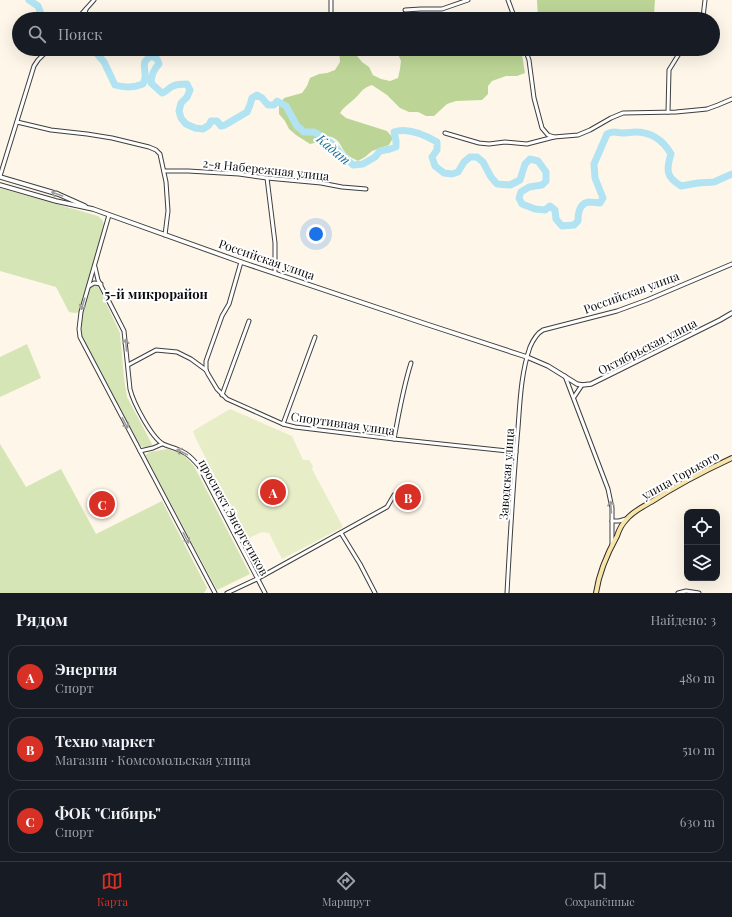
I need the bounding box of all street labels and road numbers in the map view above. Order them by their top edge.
street label: 2-я Набережная улица [202,154,330,184]
street label: Российская улица [217,235,317,283]
street label: Российская улица [581,267,681,317]
street label: Октябрьская улица [595,314,699,378]
street label: Спортивная улица [290,408,396,438]
street label: Заводская улица [495,428,517,520]
street label: улица Горького [637,447,722,503]
street label: проспект Энергетиков [195,456,273,579]

